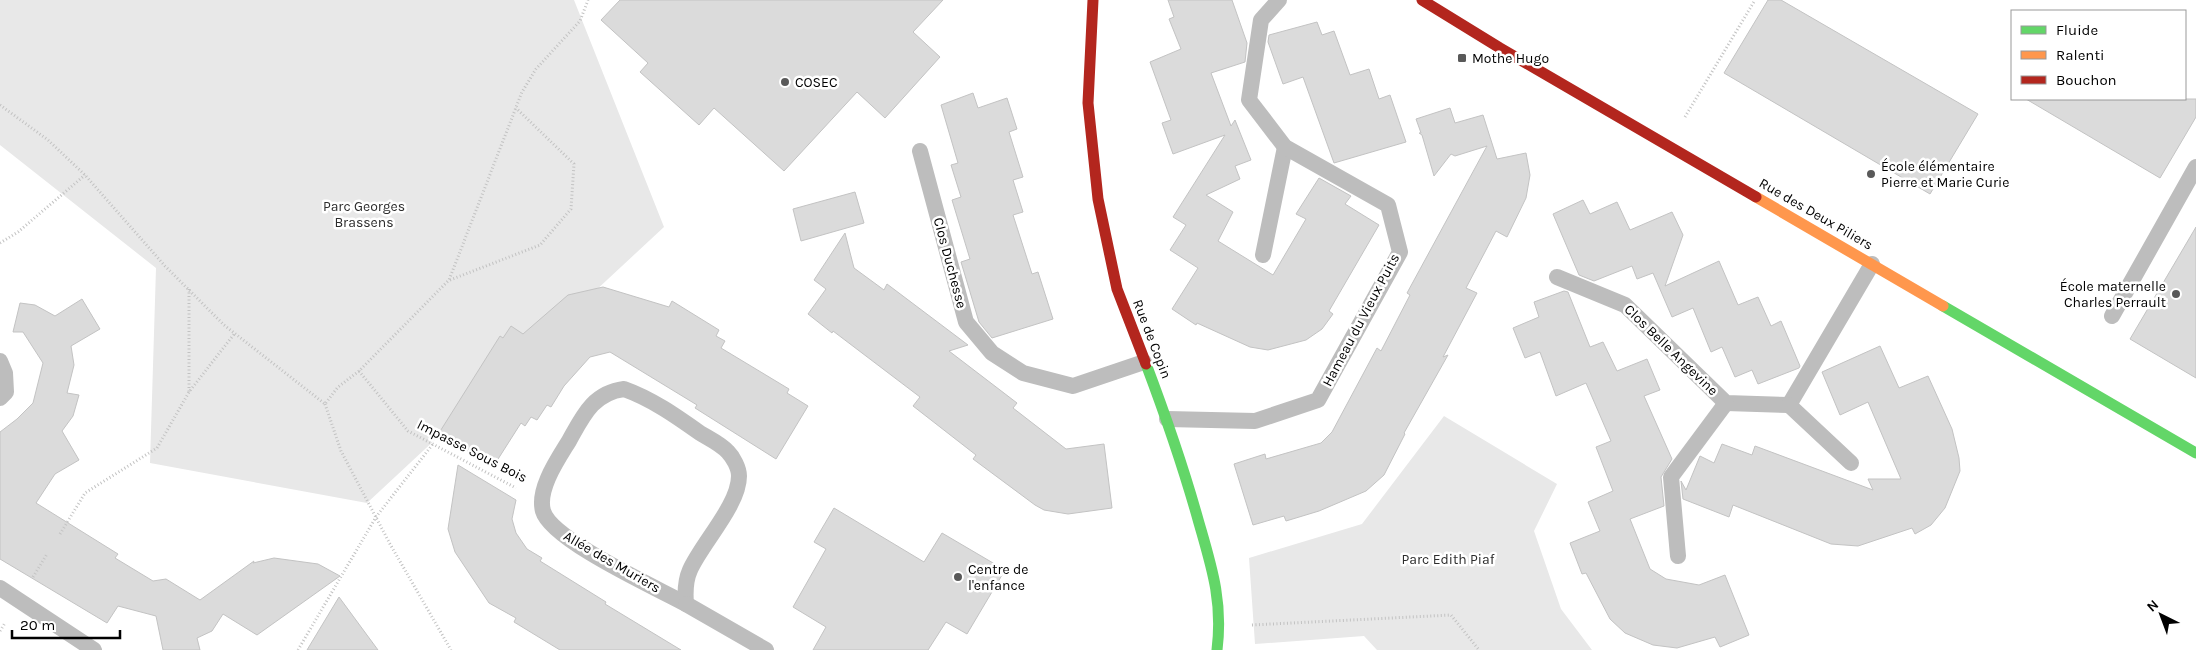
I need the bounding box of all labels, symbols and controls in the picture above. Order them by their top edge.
legend [2011,10,2186,100]
text: Fluide [2056,21,2098,39]
text: Ralenti [2056,46,2105,64]
place label: Mothe Hugo [1472,50,1549,67]
marker: Mothe Hugo [1456,52,1468,64]
text: Bouchon [2056,71,2117,89]
place label: COSEC [795,74,838,91]
marker: COSEC [779,76,791,88]
place label: École élémentaire Pierre et Marie Curie [1881,157,2009,191]
marker: École élémentaire Pierre et Marie Curie [1865,168,1877,180]
street label: Rue des Deux Piliers [1756,174,1876,254]
park label: Parc Georges Brassens [323,198,405,231]
street label: Clos Duchesse [930,216,970,310]
street label: Hameau du Vieux Puits [1319,251,1403,389]
place label: École maternelle Charles Perrault [2060,277,2166,311]
marker: École maternelle Charles Perrault [2170,288,2182,300]
street label: Rue de Copin [1129,297,1175,381]
street label: Clos Belle Angevine [1621,301,1721,399]
street label: Impasse Sous Bois [414,416,530,486]
street label: Allée des Muriers [561,527,663,597]
park label: Parc Edith Piaf [1402,551,1495,568]
place label: Centre de l'enfance [968,561,1029,594]
marker: Centre de l'enfance [952,571,964,583]
north arrow [2136,590,2186,640]
text: N [2143,596,2162,615]
scale bar [12,608,120,640]
text: 20 m [20,616,55,634]

